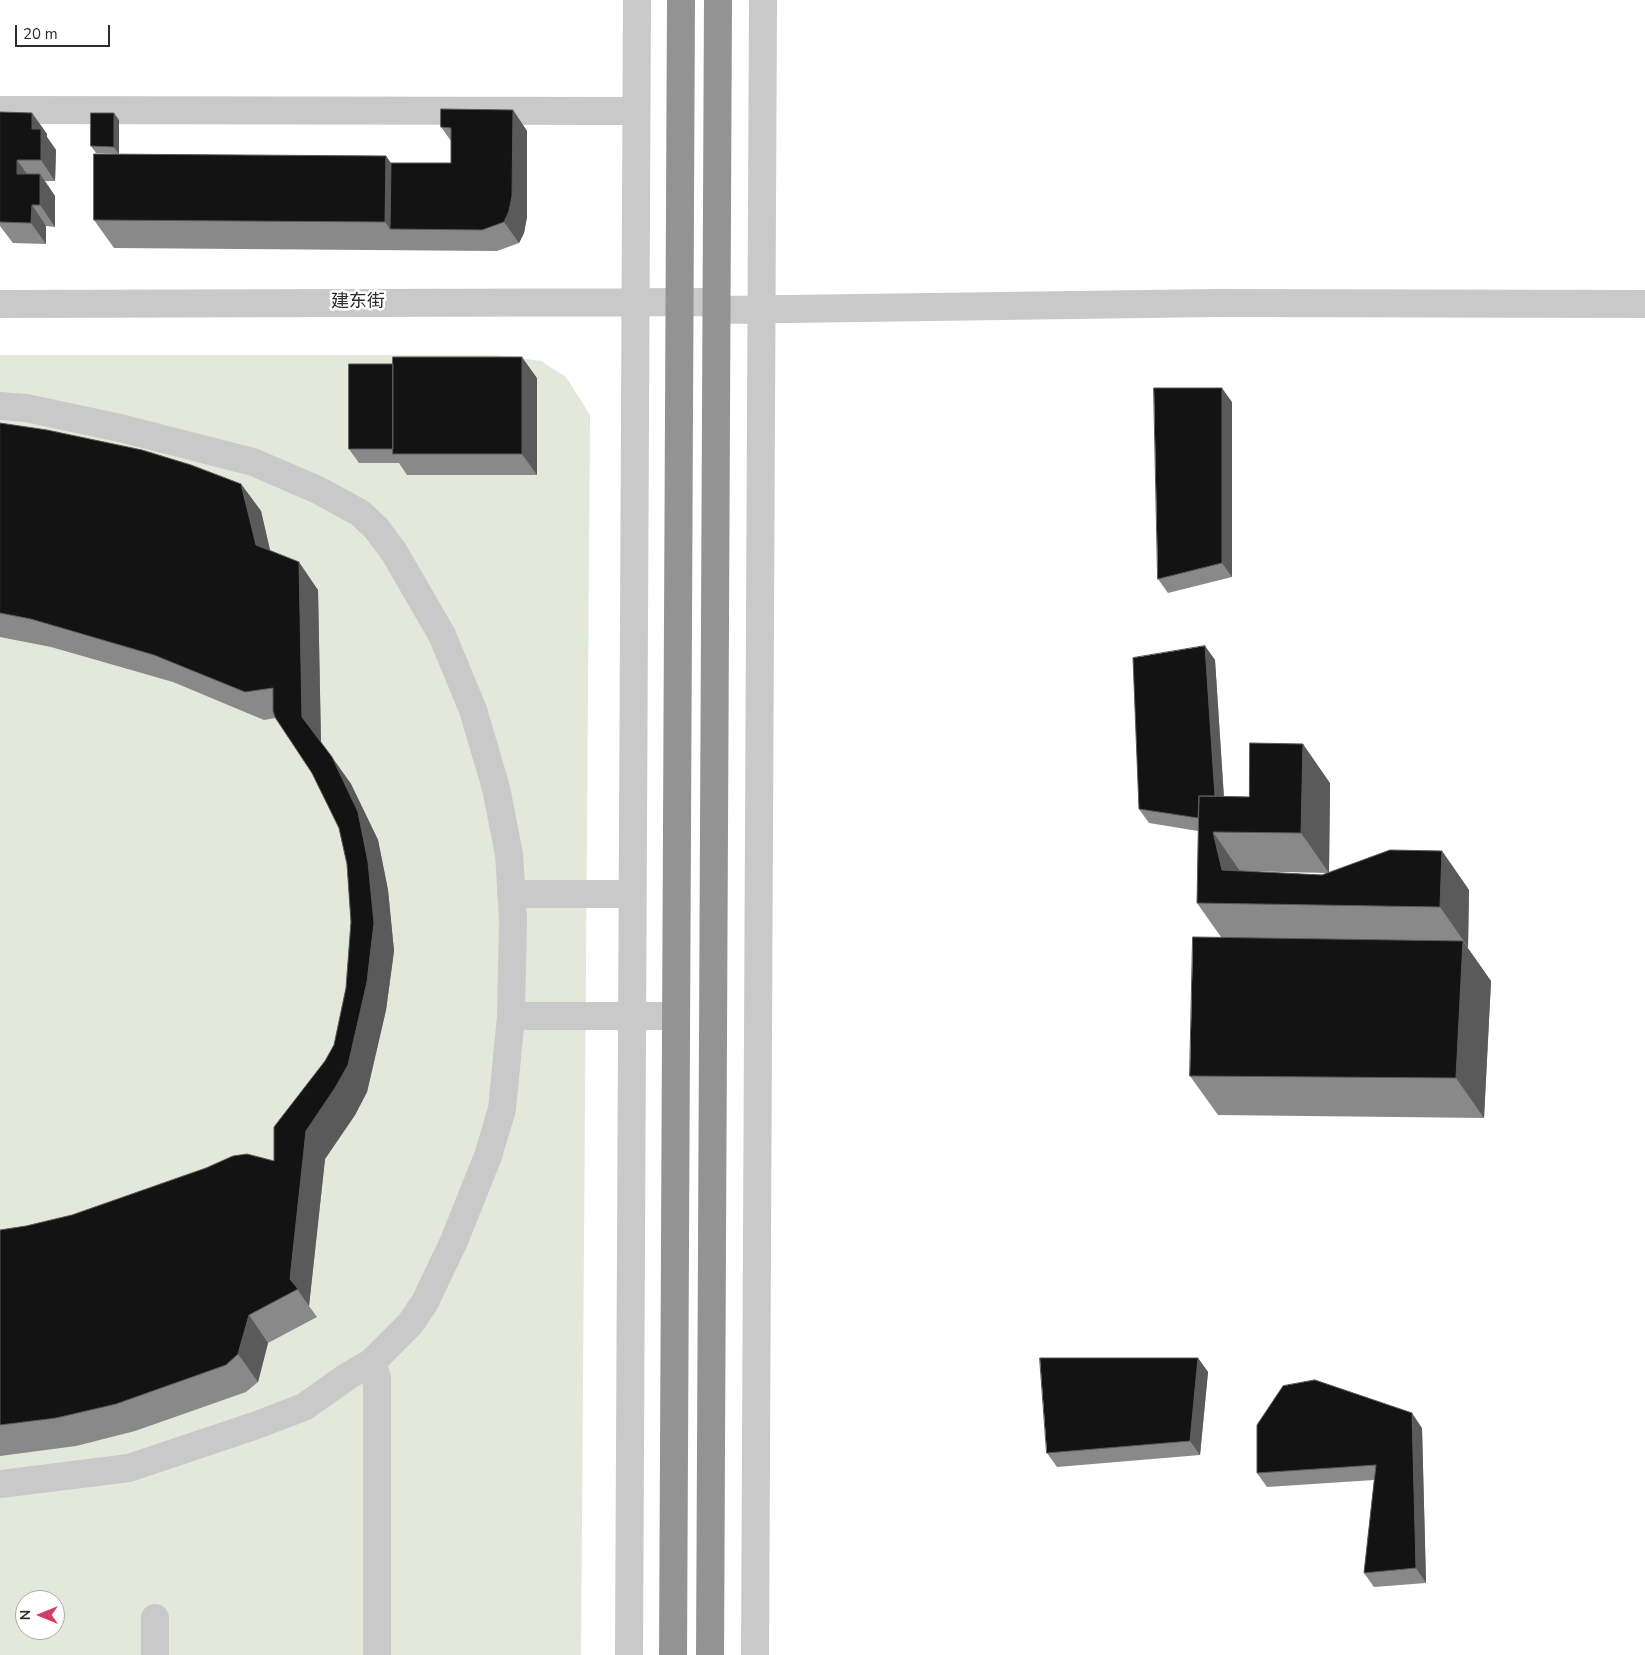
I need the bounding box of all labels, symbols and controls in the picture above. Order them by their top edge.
scale bar [18,15,112,47]
text: 20 m [23,24,58,44]
street label: 建东街 [331,292,385,314]
north arrow [15,1590,65,1640]
text: N [16,1610,35,1620]

